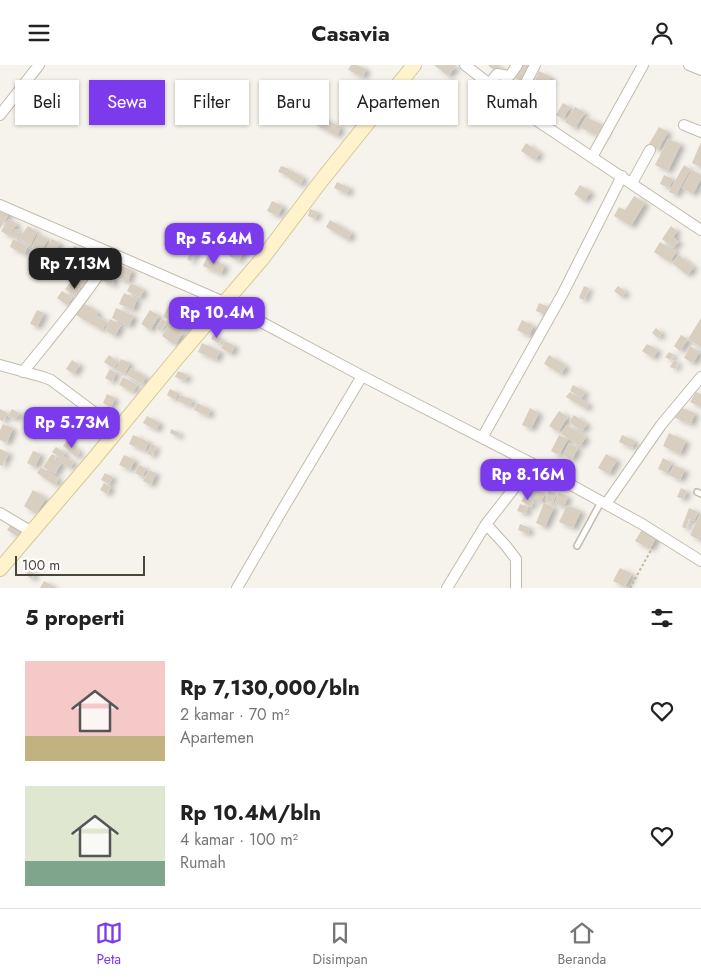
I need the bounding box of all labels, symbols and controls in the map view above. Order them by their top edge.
text: Casavia [311,17,390,49]
icon: menu [25,19,53,47]
icon: person [648,19,676,47]
chip: Beli [15,80,79,125]
chip: Sewa [89,80,165,125]
chip: Filter [175,80,249,125]
chip: Baru [259,80,329,125]
chip: Apartemen [339,80,458,125]
chip: Rumah [468,80,556,125]
pin: Rp 5.64M [162,223,266,265]
text: Rp 5.64M [176,227,252,250]
pin: Rp 7.13M [23,247,127,290]
text: Rp 7.13M [40,252,110,275]
pin: Rp 10.4M [165,297,269,339]
text: Rp 10.4M [180,301,254,324]
pin: Rp 5.73M [20,407,124,449]
text: Rp 5.73M [35,411,109,434]
pin: Rp 8.16M [476,459,580,501]
text: Rp 8.16M [491,463,565,486]
scale bar [15,553,145,576]
text: 100 m [22,555,60,575]
text: 5 properti [25,603,125,633]
icon: filters [648,604,676,632]
text: Rp 7,130,000/bln [180,673,360,703]
icon: home [65,681,125,741]
icon: heart [648,697,676,725]
text: 2 kamar · 70 m² [180,703,290,726]
text: Apartemen [180,726,254,749]
text: Rp 10.4M/bln [180,798,321,828]
icon: home [65,806,125,866]
icon: heart [648,822,676,850]
text: 4 kamar · 100 m² [180,828,298,851]
text: Rumah [180,851,226,874]
tab: Peta [95,919,123,969]
tab: Disimpan [312,919,368,969]
tab: Beranda [558,919,606,969]

